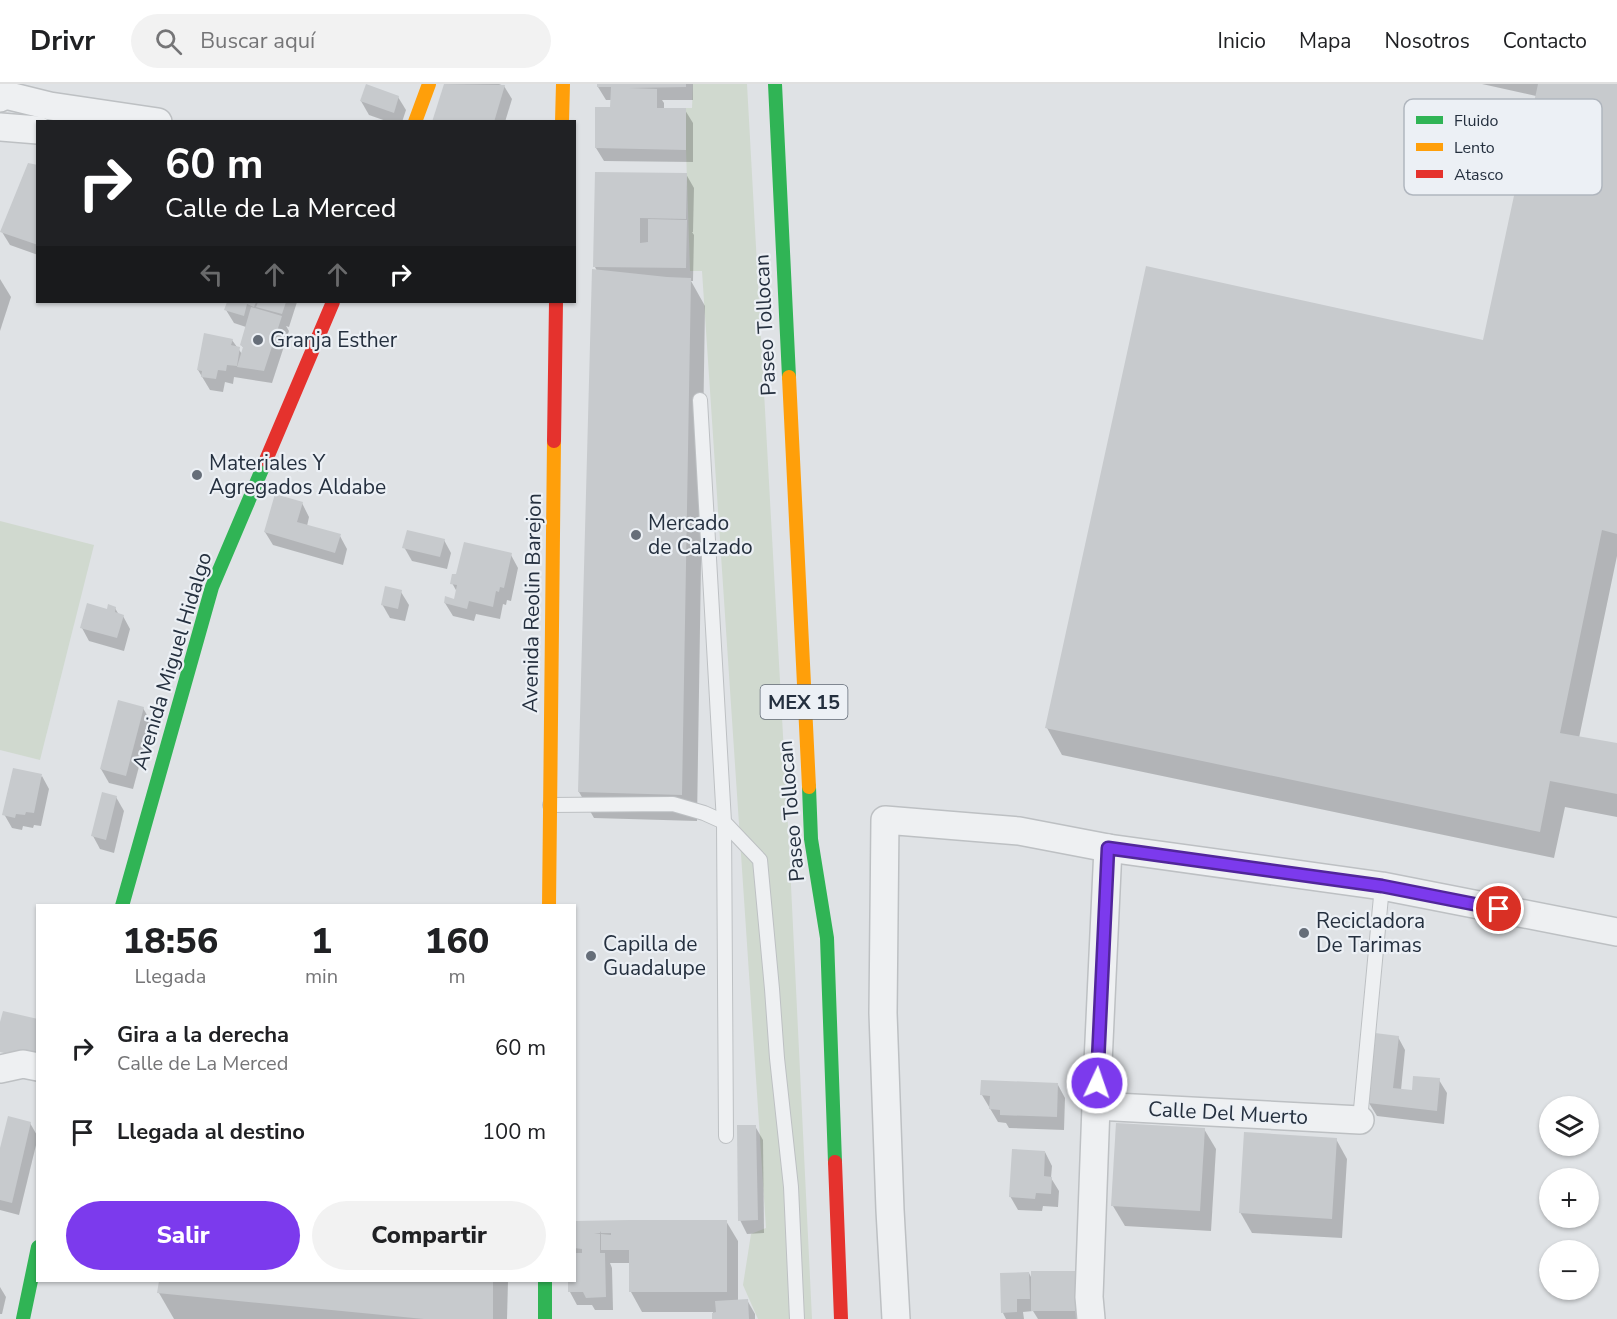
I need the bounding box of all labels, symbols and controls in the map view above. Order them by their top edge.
search box [131,14,551,68]
text: Drivr [30,22,95,60]
icon: search [152,25,185,58]
text: Buscar aquí [200,26,315,56]
text: Inicio [1218,27,1266,55]
text: Mapa [1299,27,1351,55]
text: Nosotros [1384,27,1470,55]
text: Contacto [1503,27,1587,55]
legend [1404,99,1602,195]
text: Fluido [1454,110,1499,132]
text: 60 m [165,136,264,193]
text: Lento [1454,137,1495,159]
icon: right [66,144,144,222]
text: Atasco [1454,164,1503,186]
text: Calle de La Merced [165,190,396,227]
street label: Paseo Tollocan [747,254,783,396]
icon: left [195,258,228,291]
icon: ahead [258,258,291,291]
icon: ahead [321,258,354,291]
icon: right [384,258,417,291]
place label: Granja Esther [270,326,398,354]
marker: Granja Esther [251,333,265,347]
place label: Materiales Y Agregados Aldabe [209,449,386,501]
marker: Materiales Y Agregados Aldabe [190,468,204,482]
street label: Avenida Reolin Barejon [516,493,548,713]
place label: Mercado de Calzado [648,509,753,561]
marker: Mercado de Calzado [629,528,643,542]
street label: Avenida Miguel Hidalgo [126,549,218,773]
road number: MEX 15 [760,685,848,719]
street label: Paseo Tollocan [771,739,811,883]
pin [1473,883,1524,934]
icon: arrive [1482,892,1515,925]
place label: Recicladora De Tarimas [1316,907,1425,959]
text: 18:56 [123,917,218,966]
text: 1 [311,917,332,966]
text: 160 [425,917,489,966]
marker: Recicladora De Tarimas [1297,926,1311,940]
place label: Capilla de Guadalupe [603,930,706,982]
marker: Capilla de Guadalupe [584,949,598,963]
text: Llegada [134,963,206,990]
text: min [305,963,338,990]
text: m [448,963,466,990]
text: Gira a la derecha [117,1020,289,1050]
icon: right [66,1032,99,1065]
text: 60 m [495,1033,546,1063]
text: Calle de La Merced [117,1050,288,1077]
position arrow [1065,1051,1129,1115]
street label: Calle Del Muerto [1147,1095,1309,1131]
map controls [1539,1096,1599,1300]
button: layers [1539,1096,1599,1156]
icon: arrive [66,1116,99,1149]
text: Llegada al destino [117,1117,305,1147]
text: 100 m [482,1117,546,1147]
button: + [1539,1168,1599,1228]
button: Salir [66,1201,300,1270]
button: Compartir [312,1201,546,1270]
button: − [1539,1240,1599,1300]

